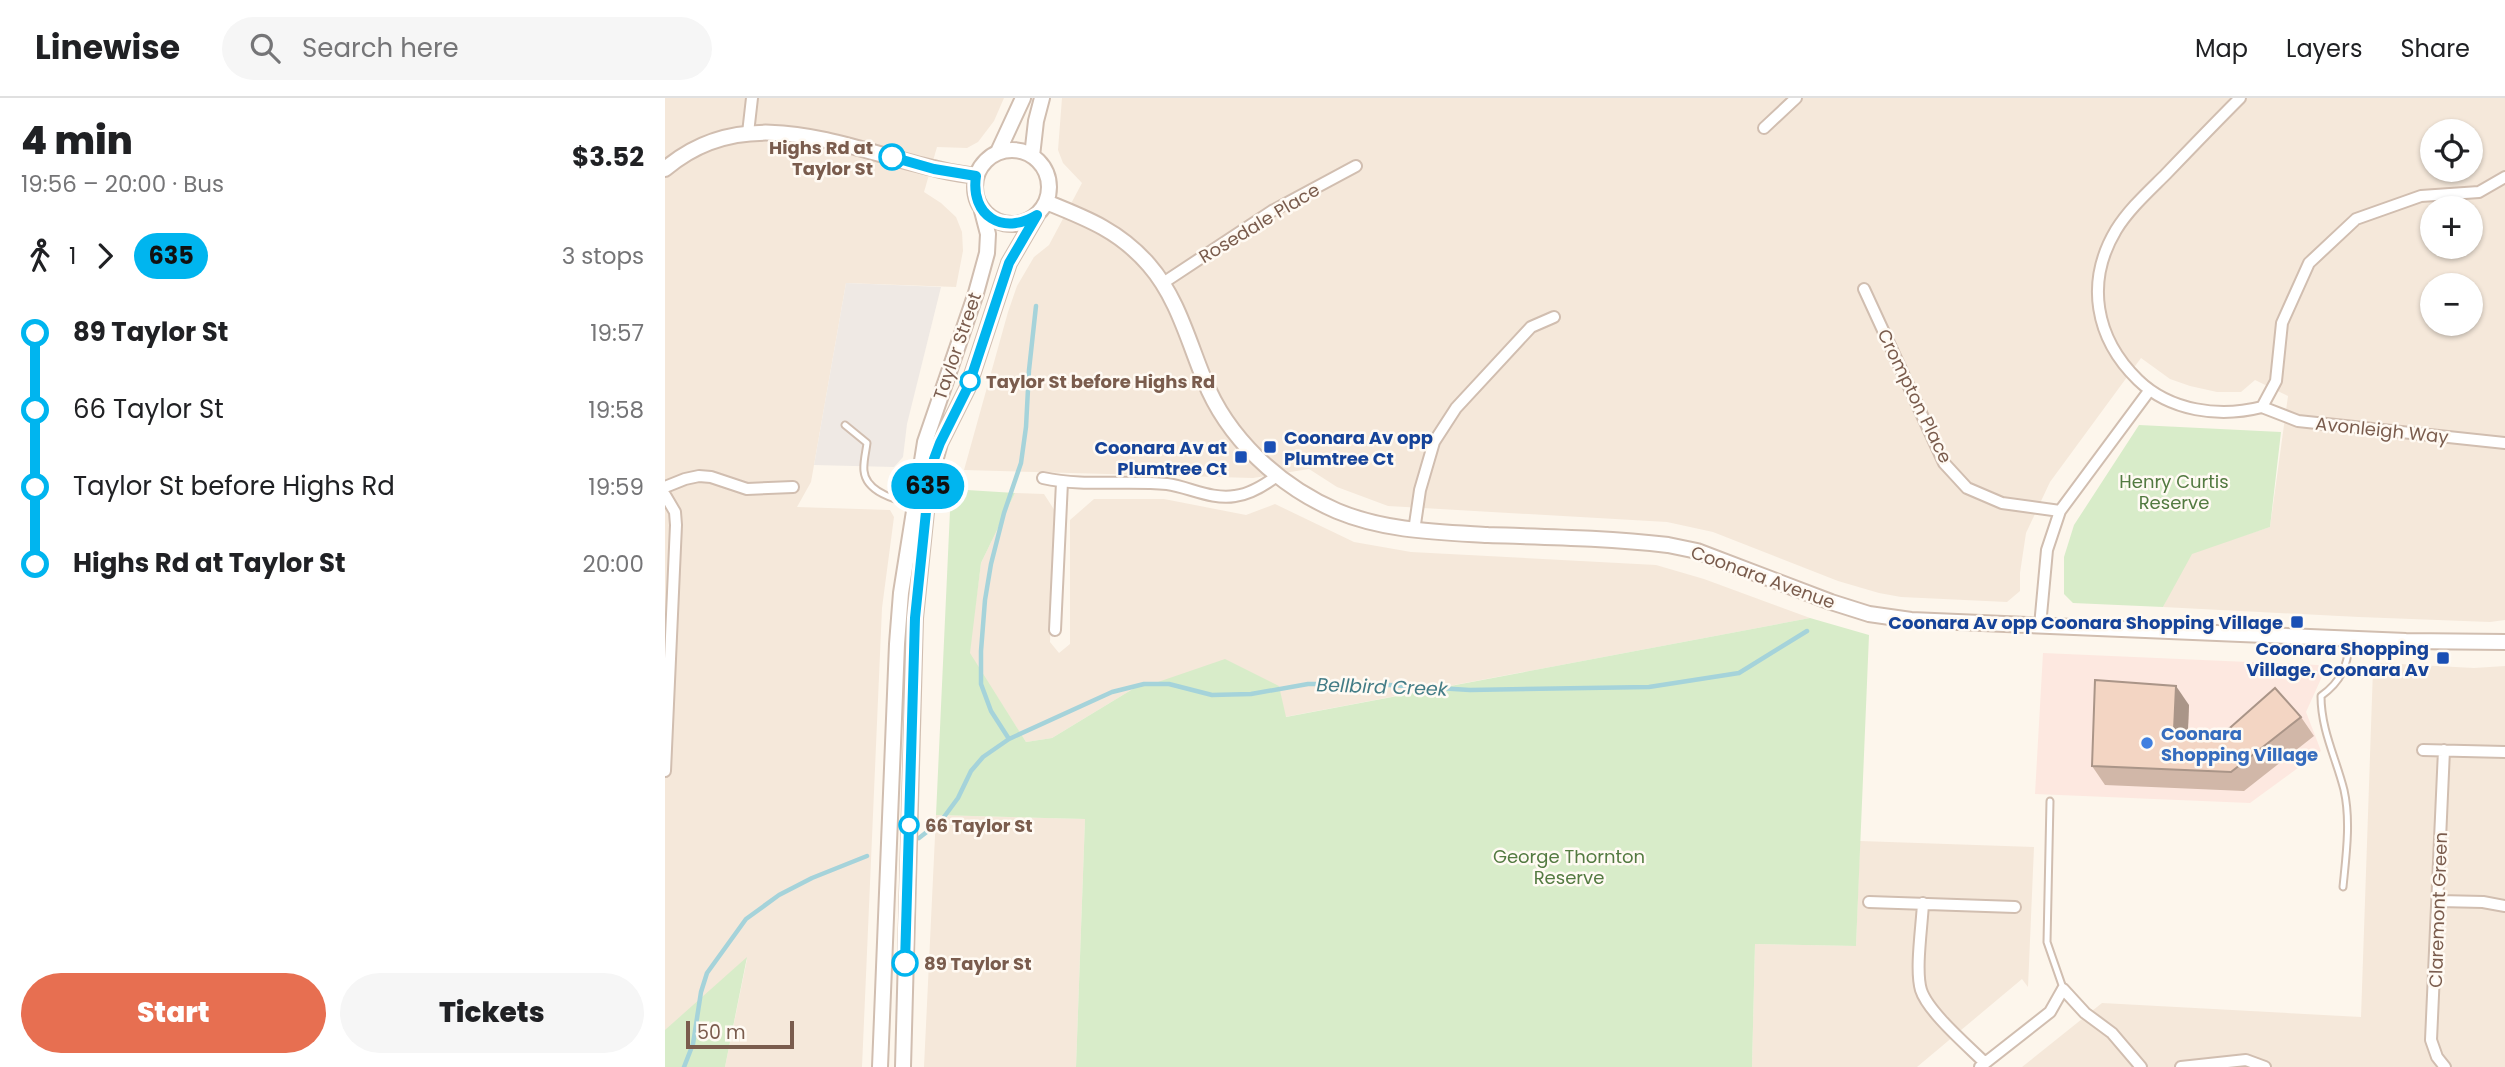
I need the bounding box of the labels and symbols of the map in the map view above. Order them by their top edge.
place label: Highs Rd at Taylor St [769,135,873,181]
marker: Highs Rd at Taylor St [879,144,905,170]
street label: Rosedale Place [1194,177,1324,269]
street label: Taylor Street [927,289,987,403]
street label: Crompton Place [1872,325,1958,467]
place label: Taylor St before Highs Rd [986,369,1215,394]
marker: Taylor St before Highs Rd [960,371,980,391]
street label: Avonleigh Way [2314,411,2450,449]
place label: Coonara Av opp Plumtree Ct [1284,425,1433,471]
place label: Coonara Av at Plumtree Ct [1094,435,1227,481]
marker: Coonara Av opp Plumtree Ct [1262,439,1278,455]
marker: Coonara Av at Plumtree Ct [1233,449,1249,465]
line badge: 635 [888,463,968,509]
park label: Henry Curtis Reserve [2119,469,2229,515]
street label: Coonara Avenue [1687,539,1839,615]
place label: Coonara Av opp Coonara Shopping Village [1888,610,2283,635]
marker: Coonara Av opp Coonara Shopping Village [2289,614,2305,630]
place label: Coonara Shopping Village, Coonara Av [2246,636,2430,682]
marker: Coonara Shopping Village, Coonara Av [2435,650,2451,666]
water label: Bellbird Creek [1316,671,1449,703]
place label: Coonara Shopping Village [2161,721,2318,767]
marker: Coonara Shopping Village [2139,735,2155,751]
place label: 66 Taylor St [925,813,1033,838]
marker: 66 Taylor St [899,815,919,835]
street label: Claremont Green [2423,832,2453,988]
park label: George Thornton Reserve [1493,844,1645,890]
marker: 89 Taylor St [892,950,918,976]
place label: 89 Taylor St [924,951,1031,976]
scale bar [686,1018,795,1050]

